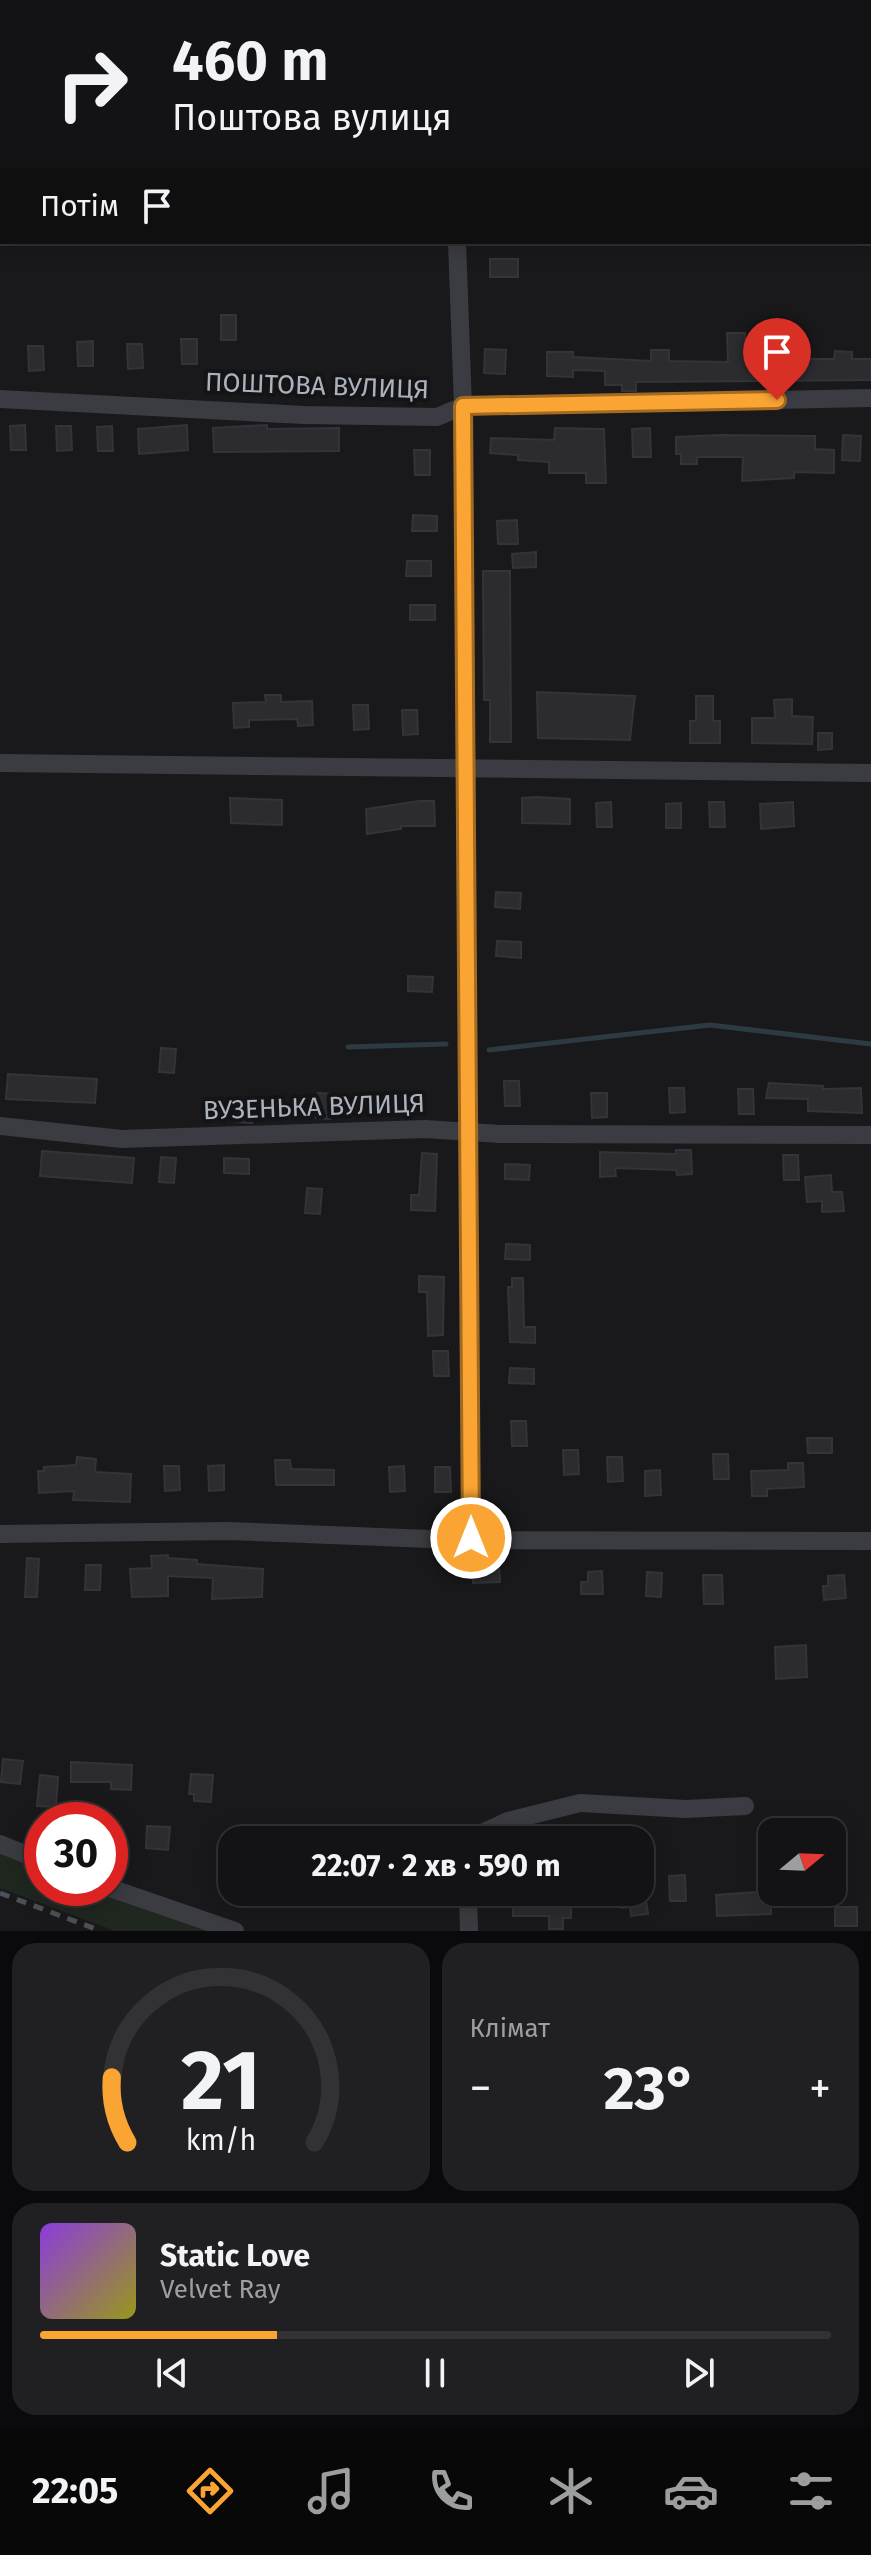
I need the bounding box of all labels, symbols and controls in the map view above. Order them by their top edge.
text: 460 m [172,28,329,95]
icon: right [40,32,144,136]
text: Поштова вулиця [172,96,452,140]
icon: arrive [135,184,179,228]
text: Потім [40,188,119,224]
pin [743,318,811,400]
icon: arrive [755,330,799,374]
street label: ПОШТОВА ВУЛИЦЯ [204,367,430,405]
street label: ВУЗЕНЬКА ВУЛИЦЯ [202,1088,426,1126]
position arrow [429,1496,513,1580]
speed limit sign: 30 [24,1802,128,1906]
north arrow [758,1818,846,1906]
map controls [758,1818,846,1906]
text: 22:07 · 2 хв · 590 m [311,1848,561,1884]
text: Клімат [470,2013,550,2044]
text: 21 [181,2031,261,2131]
text: 23° [604,2053,697,2125]
text: − [470,2062,492,2115]
text: + [809,2062,831,2115]
text: km/h [185,2123,256,2158]
text: Static Love [160,2238,310,2274]
text: Velvet Ray [160,2274,280,2305]
icon: previous [150,2351,194,2395]
icon: pause [413,2351,457,2395]
icon: next [677,2351,721,2395]
icon: directions [182,2463,238,2519]
icon: music [303,2463,359,2519]
icon: phone [423,2463,479,2519]
icon: climate [543,2463,599,2519]
icon: car [663,2463,719,2519]
icon: filters [783,2463,839,2519]
text: 22:05 [32,2469,118,2513]

